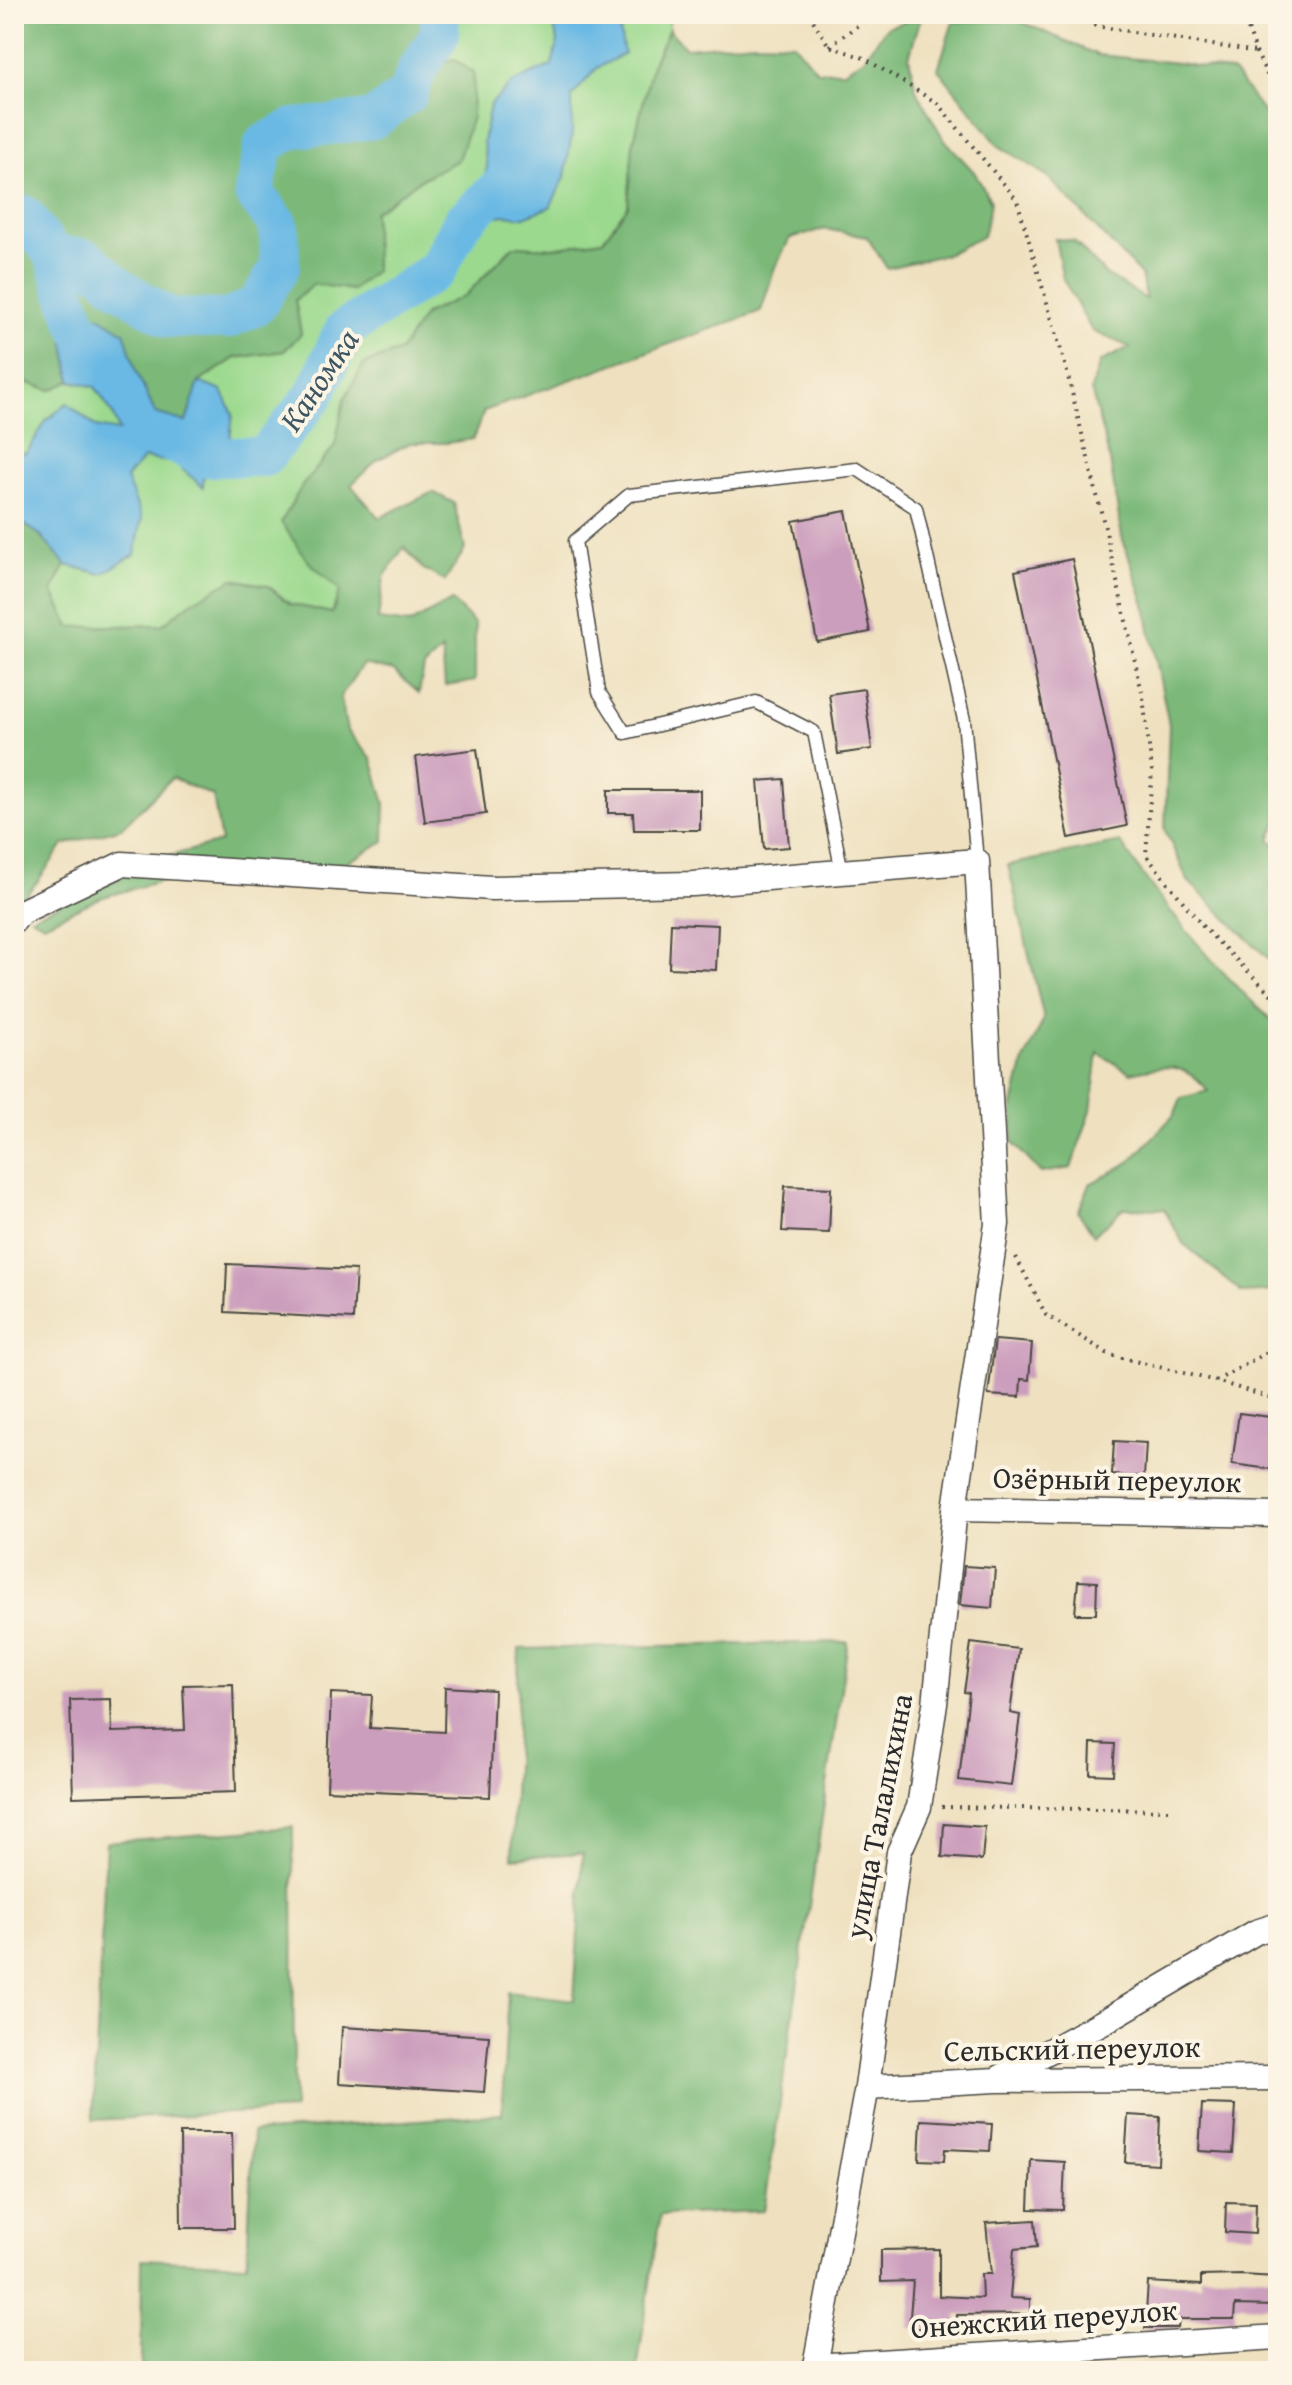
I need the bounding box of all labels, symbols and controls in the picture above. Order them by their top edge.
water label: Каномка [267,319,370,440]
street label: Озёрный переулок [992,1455,1242,1503]
street label: улица Талалихина [833,1689,923,1943]
street label: Сельский переулок [943,2024,1201,2072]
street label: Онежский переулок [909,2287,1179,2349]

